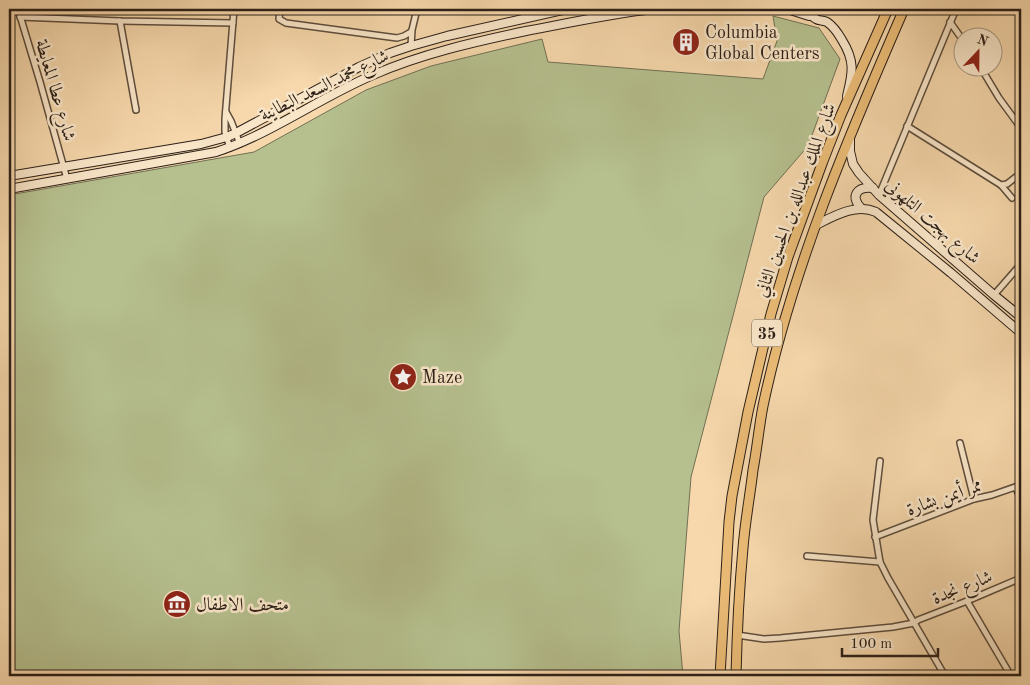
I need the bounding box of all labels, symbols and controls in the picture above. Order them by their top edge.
place label: Columbia Global Centers [705,24,820,63]
building icon: Columbia Global Centers [671,27,701,57]
north arrow [952,28,1002,78]
text: N [975,32,990,49]
street label: شارع عطا المعايطة [27,37,78,145]
street label: شارع محمد السعد البطاينة [257,47,394,129]
street label: شارع الملك عبدالله بن الحسين الثاني [752,101,844,301]
street label: شارع بهجت التلهوني [878,176,983,271]
road number: 35 [752,319,782,346]
place icon: Maze [388,362,418,392]
place label: Maze [422,369,462,387]
street label: ممر أيمن بشارة [903,472,985,521]
street label: شارع نجدة [930,568,997,613]
museum icon: متحف الاطفال [162,589,192,619]
place label: متحف الاطفال [196,596,289,614]
scale bar [842,625,939,657]
text: 100 m [850,637,892,652]

